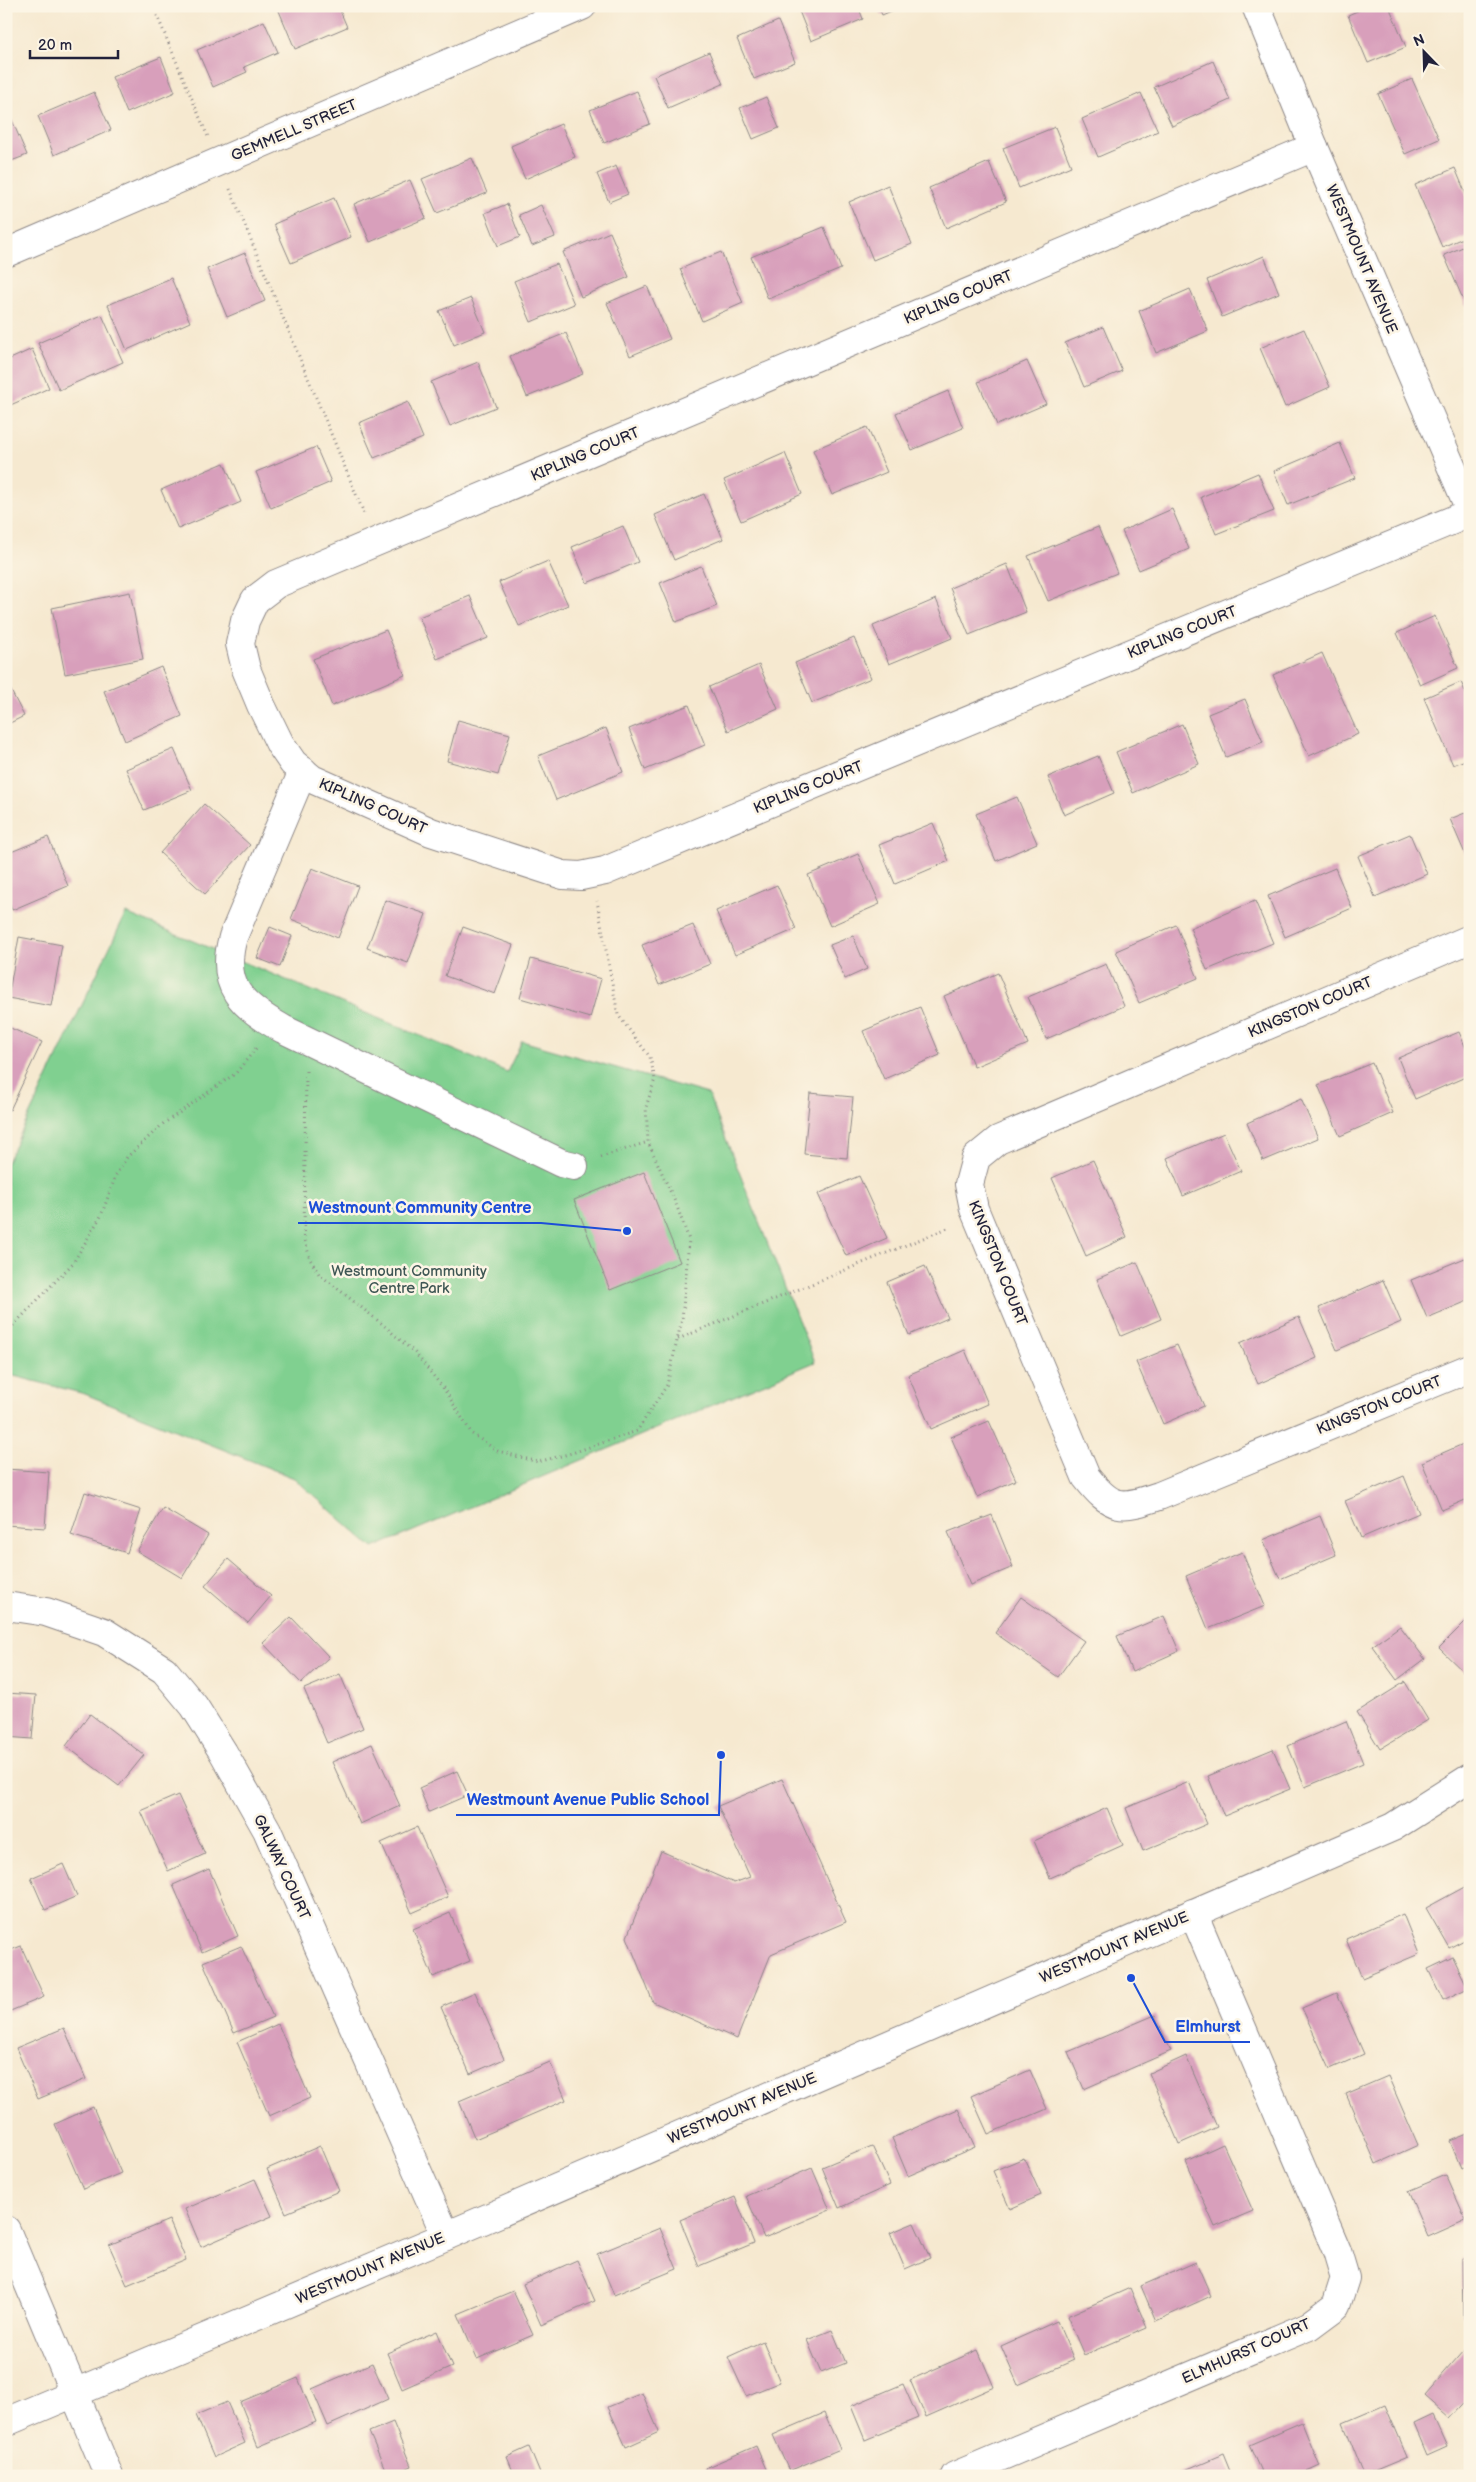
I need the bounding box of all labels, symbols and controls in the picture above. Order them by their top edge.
scale bar [30,28,118,60]
north arrow [1398,28,1448,78]
text: N [1411,31,1427,50]
text: 20 m [38,36,72,55]
street label: GEMMELL STREET [228,95,360,166]
street label: WESTMOUNT AVENUE [1321,182,1402,337]
street label: KIPLING COURT [901,266,1015,329]
street label: KIPLING COURT [528,423,642,486]
street label: KIPLING COURT [1125,602,1240,663]
street label: KIPLING COURT [751,757,866,818]
street label: KIPLING COURT [316,774,430,839]
street label: KINGSTON COURT [1245,973,1375,1042]
callout: Westmount Community Centre [298,1192,541,1223]
street label: KINGSTON COURT [964,1198,1031,1329]
text: Westmount Community Centre [309,1199,531,1218]
park label: Westmount Community Centre Park [331,1262,487,1298]
street label: KINGSTON COURT [1314,1372,1445,1439]
callout: Westmount Avenue Public School [456,1784,719,1815]
text: Westmount Avenue Public School [467,1791,709,1810]
street label: GALWAY COURT [249,1812,314,1923]
street label: WESTMOUNT AVENUE [1037,1907,1192,1988]
callout: Elmhurst [1165,2011,1250,2042]
text: Elmhurst [1175,2018,1241,2037]
street label: WESTMOUNT AVENUE [665,2068,820,2149]
street label: WESTMOUNT AVENUE [293,2228,448,2309]
street label: ELMHURST COURT [1179,2315,1313,2388]

